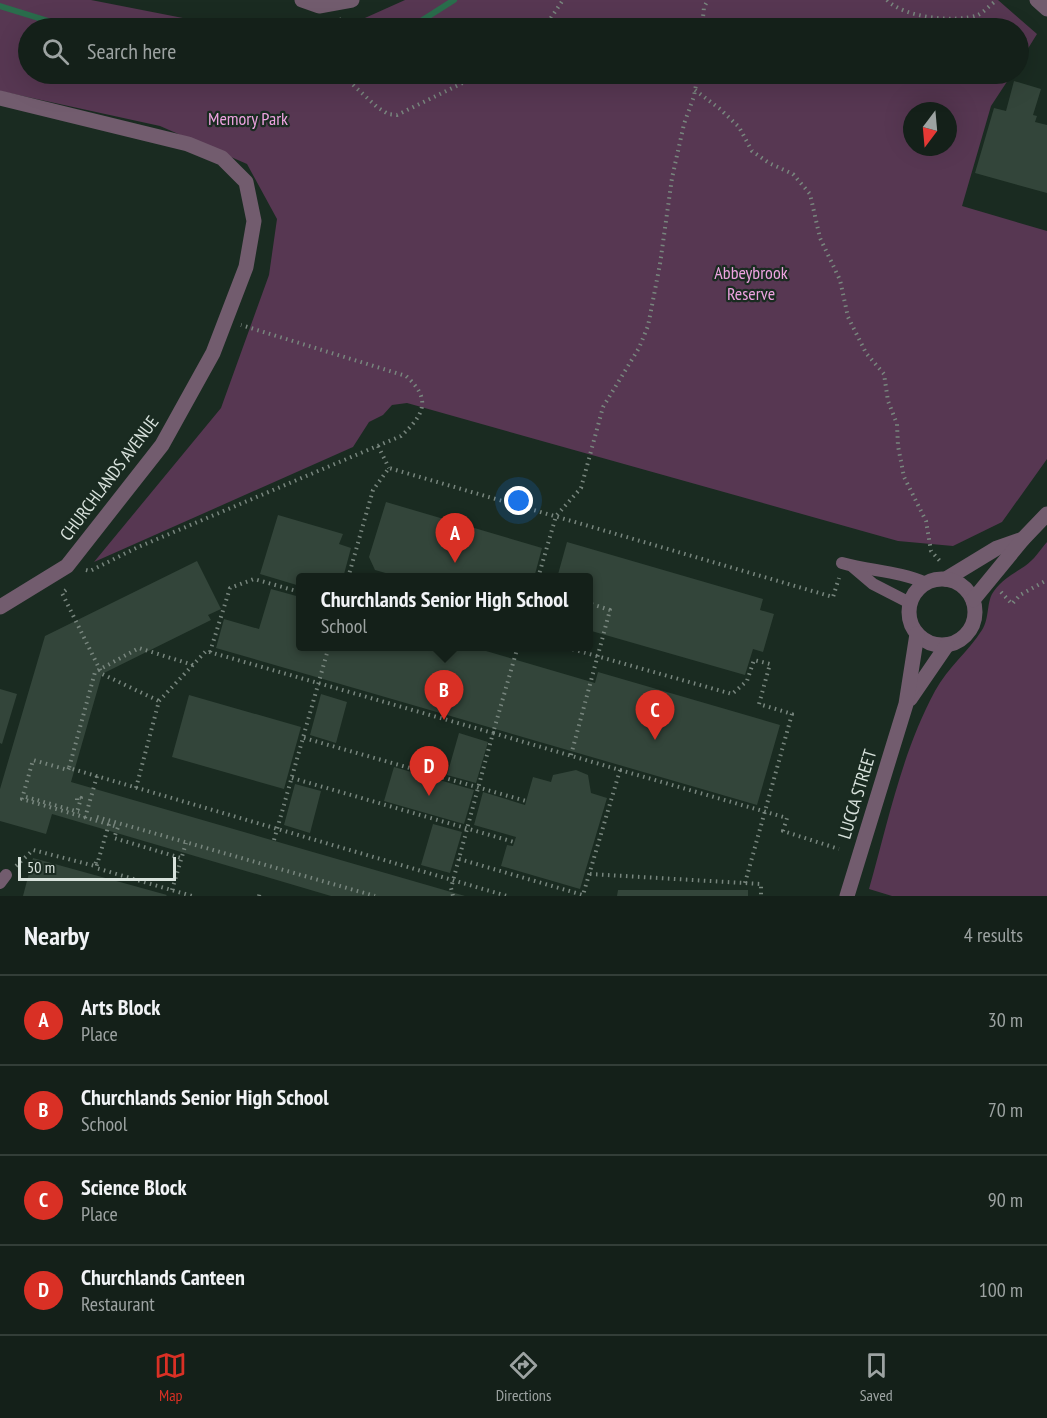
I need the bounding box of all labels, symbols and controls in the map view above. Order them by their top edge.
search box [18,18,1029,84]
icon: search [39,35,72,68]
text: Search here [87,37,176,65]
north arrow [903,102,957,156]
park label: Memory Park [208,107,288,130]
park label: Abbeybrook Reserve [714,261,788,305]
street label: CHURCHLANDS AVENUE [55,411,163,545]
your location [504,486,533,515]
pin: A [436,514,474,563]
popup [296,573,593,651]
text: Churchlands Senior High School [321,585,568,613]
text: School [321,613,367,639]
pin: B [424,670,464,720]
pin: C [636,690,674,740]
pin: D [410,746,448,796]
street label: LUCCA STREET [833,747,881,841]
scale bar [18,854,176,882]
text: 50 m [27,857,55,877]
text: Nearby [24,919,89,952]
text: 4 results [964,922,1023,948]
text: Arts Block [81,993,160,1021]
text: A [38,1007,49,1033]
text: 30 m [988,1007,1023,1033]
text: Place [81,1021,118,1047]
text: Churchlands Senior High School [81,1083,329,1111]
text: B [39,1097,48,1123]
text: 70 m [988,1097,1023,1123]
text: School [81,1111,127,1137]
text: Science Block [81,1173,187,1201]
text: C [39,1187,48,1213]
text: 90 m [988,1187,1023,1213]
text: Place [81,1201,118,1227]
text: Churchlands Canteen [81,1263,245,1291]
text: D [38,1277,49,1303]
text: 100 m [979,1277,1023,1303]
text: Restaurant [81,1291,155,1317]
tab: Map [154,1349,187,1405]
tab: Directions [496,1349,551,1405]
tab: Saved [860,1349,893,1405]

